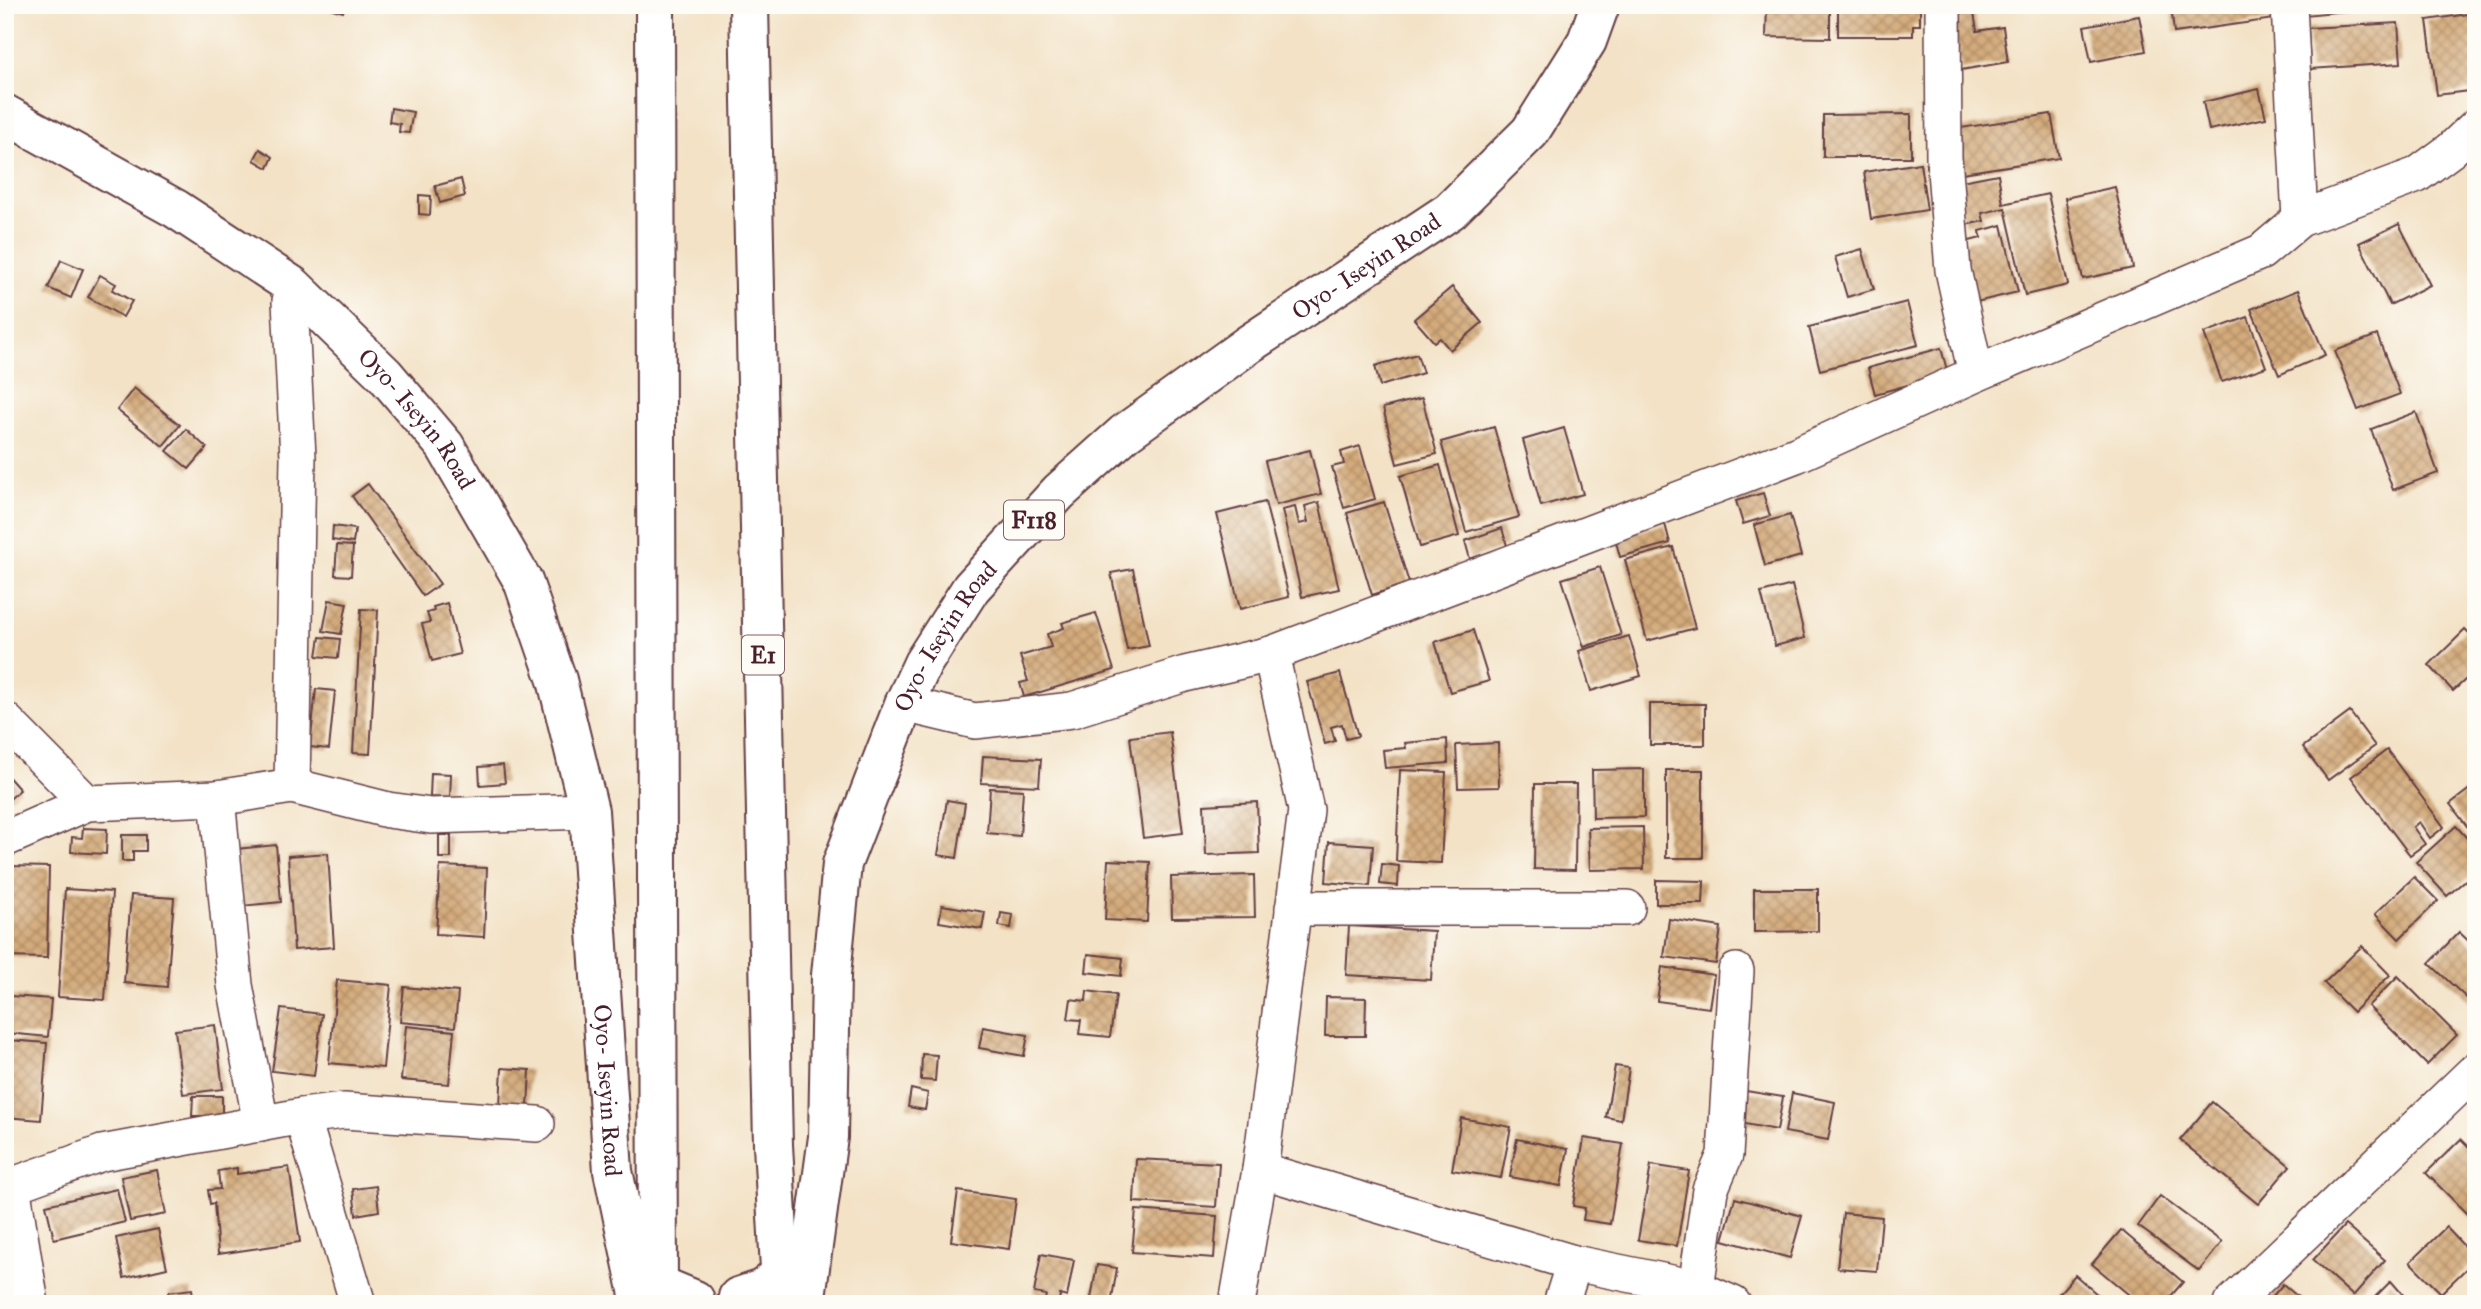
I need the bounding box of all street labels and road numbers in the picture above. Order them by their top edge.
street label: Oyo- Iseyin Road [1286,206,1447,327]
street label: Oyo- Iseyin Road [352,342,482,495]
road number: F118 [1004,500,1064,540]
street label: Oyo- Iseyin Road [887,555,1003,717]
road number: E1 [742,636,784,674]
street label: Oyo- Iseyin Road [587,1003,628,1177]

